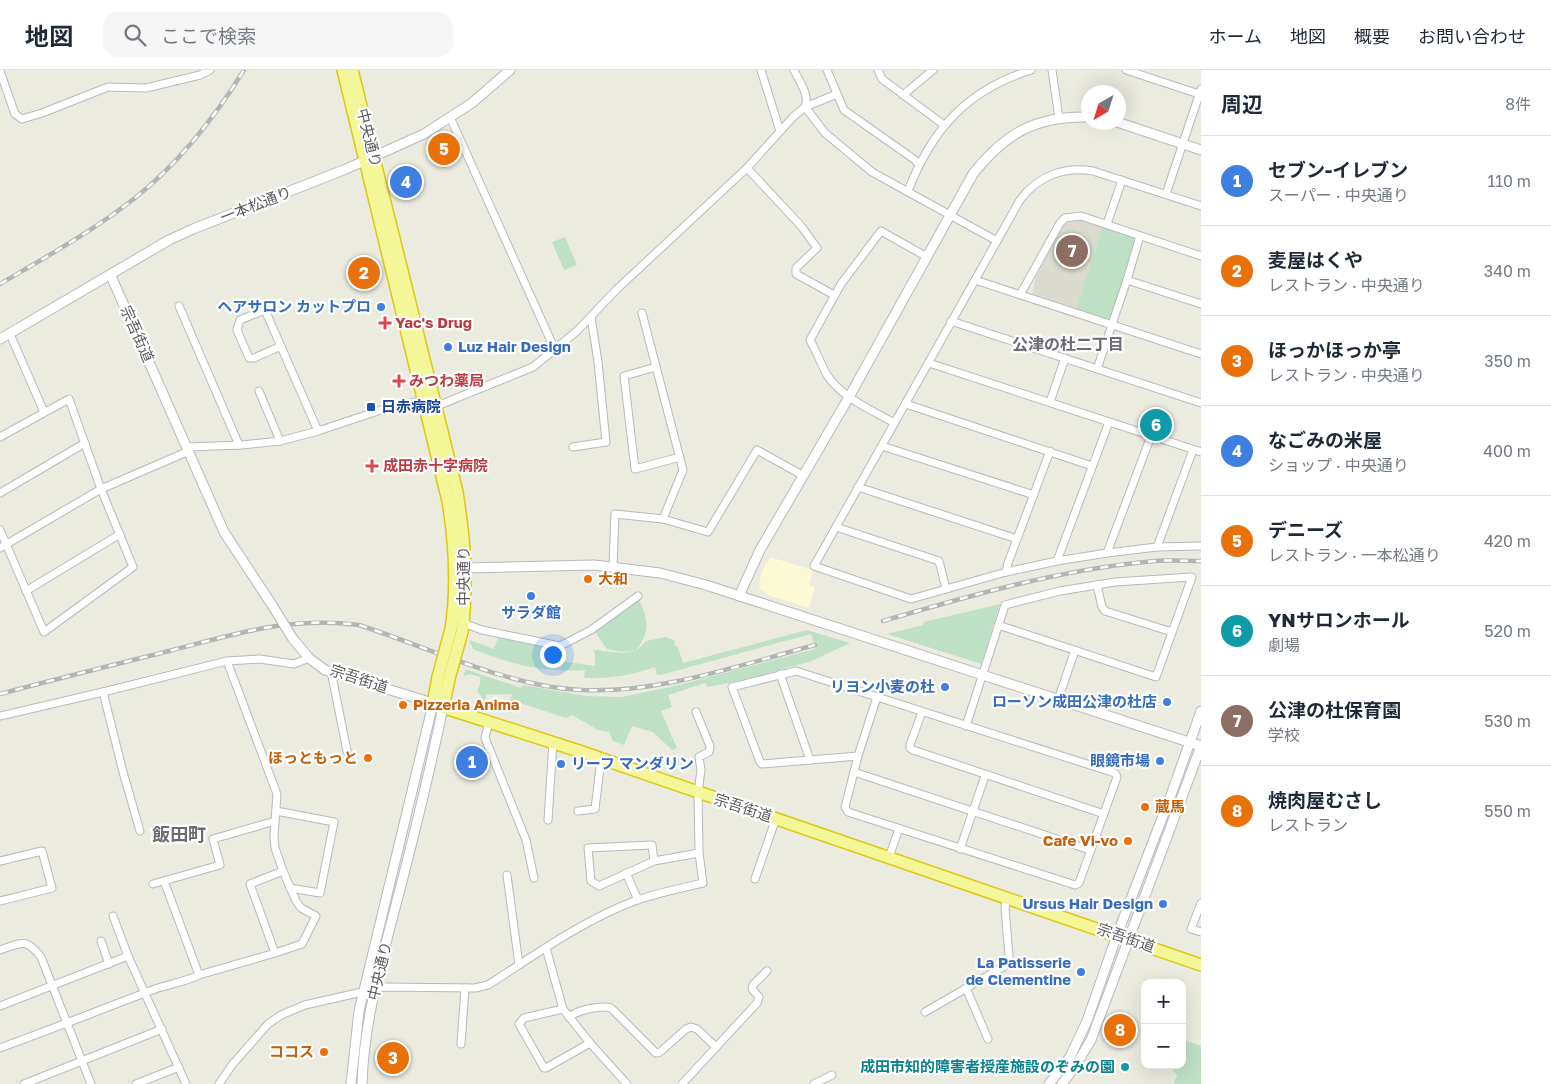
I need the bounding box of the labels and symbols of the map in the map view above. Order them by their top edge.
north arrow [1081,85,1126,130]
street label: 中央通り [354,106,386,169]
pin: 5 [428,130,460,168]
pin: 4 [390,163,422,201]
street label: 一本松通り [217,182,294,226]
pin: 7 [1056,232,1088,270]
pin: 2 [348,254,380,292]
place label: ヘアサロン カットプロ [217,297,371,315]
marker: ヘアサロン カットプロ [375,301,387,313]
street label: 宗吾街道 [117,303,158,365]
place label: Yac's Drug [395,313,472,331]
marker: Yac's Drug [379,317,391,329]
district label: 公津の杜二丁目 [1012,334,1124,354]
place label: Luz Hair Design [458,337,571,355]
marker: Luz Hair Design [442,341,454,353]
place label: みつわ薬局 [409,371,484,389]
marker: みつわ薬局 [393,375,405,387]
place label: 日赤病院 [381,397,441,415]
marker: 日赤病院 [365,401,377,413]
pin: 6 [1140,406,1172,444]
place label: 成田赤十字病院 [383,456,488,474]
marker: 成田赤十字病院 [365,459,379,473]
street label: 中央通り [454,546,472,606]
place label: 大和 [598,569,628,587]
marker: 大和 [582,573,594,585]
marker: サラダ館 [525,590,537,602]
place label: サラダ館 [501,603,561,621]
your location [540,642,566,668]
street label: 宗吾街道 [328,660,391,696]
place label: リヨン小麦の杜 [830,677,935,695]
marker: リヨン小麦の杜 [939,681,951,693]
place label: ローソン成田公津の杜店 [992,692,1157,710]
place label: Pizzeria Anima [413,695,520,713]
marker: ローソン成田公津の杜店 [1161,696,1173,708]
marker: Pizzeria Anima [397,699,409,711]
pin: 1 [456,743,488,781]
place label: ほっともっと [268,748,358,766]
place label: 眼鏡市場 [1090,751,1150,769]
marker: ほっともっと [362,752,374,764]
place label: リーフ マンダリン [571,754,694,772]
marker: 眼鏡市場 [1154,755,1166,767]
marker: リーフ マンダリン [555,758,567,770]
street label: 宗吾街道 [712,789,775,825]
place label: 蔵馬 [1155,797,1185,815]
marker: 蔵馬 [1139,801,1151,813]
district label: 飯田町 [152,823,206,845]
place label: Cafe Vi-vo [1043,831,1118,849]
marker: Cafe Vi-vo [1122,835,1134,847]
place label: Ursus Hair Design [1023,894,1153,912]
marker: Ursus Hair Design [1157,898,1169,910]
street label: 宗吾街道 [1095,919,1158,955]
street label: 中央通り [364,940,395,1002]
place label: La Patisserie de Clementine [966,953,1071,988]
marker: La Patisserie de Clementine [1075,966,1087,978]
pin: 8 [1104,1011,1136,1049]
pin: 3 [377,1039,409,1077]
place label: ココス [269,1042,314,1060]
marker: ココス [318,1046,330,1058]
place label: 成田市知的障害者授産施設のぞみの園 [860,1057,1115,1075]
marker: 成田市知的障害者授産施設のぞみの園 [1119,1061,1131,1073]

